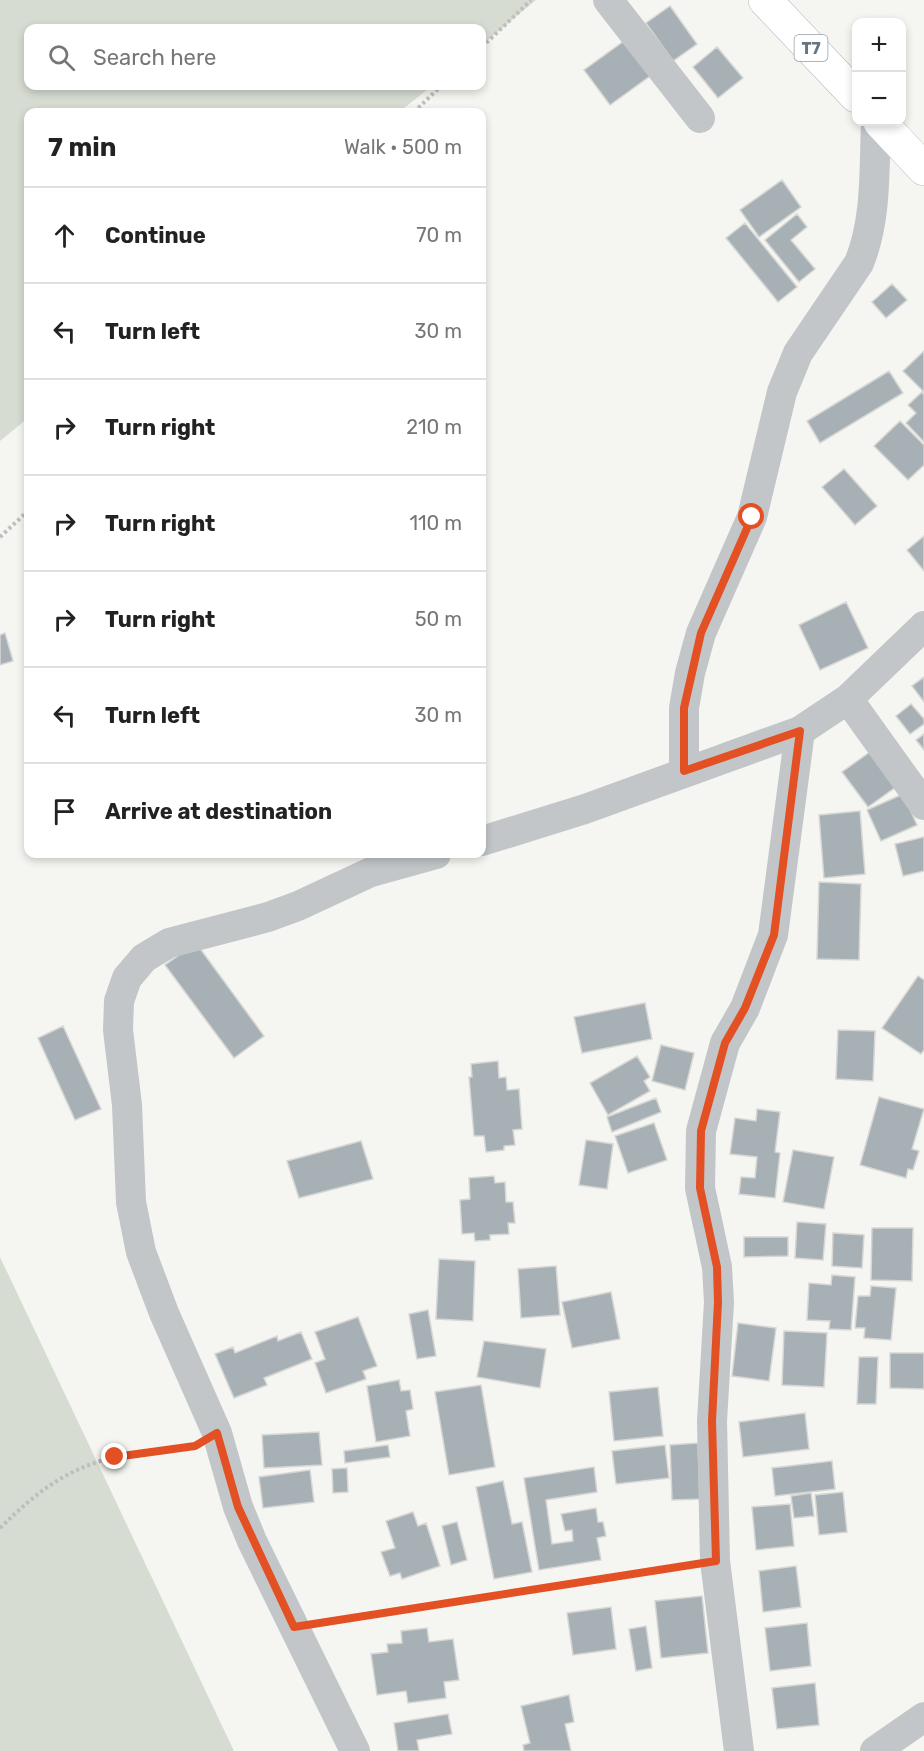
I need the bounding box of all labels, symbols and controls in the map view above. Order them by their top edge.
map controls [852,18,906,126]
button: + [852,18,906,72]
search box [24,24,486,90]
road number: T7 [794,35,828,61]
icon: search [45,41,78,74]
text: Search here [93,44,216,71]
button: − [852,72,906,126]
text: 7 min [48,132,116,163]
text: Walk · 500 m [344,135,462,159]
icon: ahead [48,219,81,252]
text: Continue [105,222,206,249]
text: 70 m [416,223,462,247]
icon: left [48,315,81,348]
text: Turn left [105,318,200,345]
text: 30 m [415,319,462,343]
icon: right [48,411,81,444]
text: Turn right [105,414,215,441]
text: 210 m [406,415,462,439]
route start [738,503,764,529]
icon: right [48,507,81,540]
text: Turn right [105,510,215,537]
text: 110 m [410,511,462,535]
icon: right [48,603,81,636]
text: Turn right [105,606,215,633]
text: 50 m [415,607,462,631]
icon: left [48,699,81,732]
text: Turn left [105,702,200,729]
text: 30 m [415,703,462,727]
icon: arrive [48,795,81,828]
text: Arrive at destination [105,798,332,825]
route end [101,1443,127,1469]

